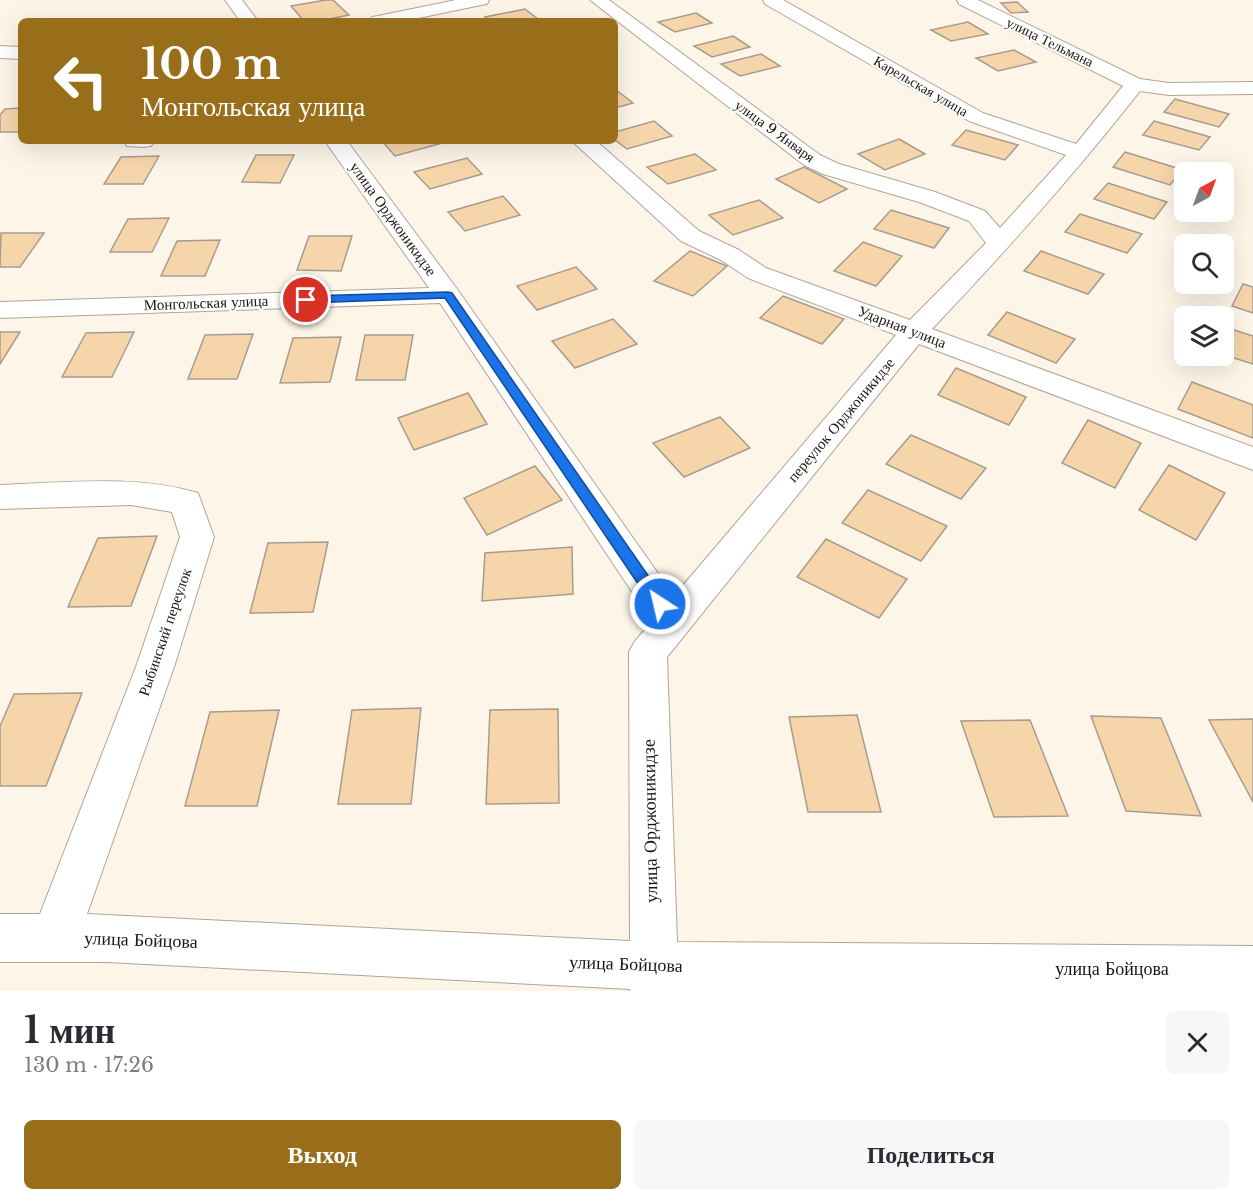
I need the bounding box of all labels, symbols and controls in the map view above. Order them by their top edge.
street label: улица Тельмана [1003,13,1097,71]
text: 100 m [141,38,280,90]
icon: left [42,42,120,120]
street label: Карельская улица [871,52,972,121]
text: Монгольская улица [141,90,365,123]
street label: улица 9 Января [731,96,819,166]
street label: улица Орджоникидзе [346,158,441,280]
north arrow [1174,162,1234,222]
map controls [1174,162,1234,366]
button: search [1174,234,1234,294]
pin [280,274,331,325]
icon: arrive [289,283,322,316]
street label: Монгольская улица [143,291,269,314]
street label: Ударная улица [855,301,949,352]
button: layers [1174,306,1234,366]
street label: переулок Орджоникидзе [783,353,899,486]
street label: Рыбинский переулок [134,565,196,698]
position arrow [628,572,692,636]
street label: улица Орджоникидзе [638,739,662,903]
street label: улица Бойцова [84,927,198,953]
street label: улица Бойцова [569,951,683,977]
street label: улица Бойцова [1055,958,1169,980]
text: 1 мин [24,1008,115,1053]
button: close [1166,1011,1229,1074]
text: 130 m · 17:26 [24,1053,154,1077]
button: Выход [24,1120,621,1189]
button: Поделиться [633,1120,1229,1189]

